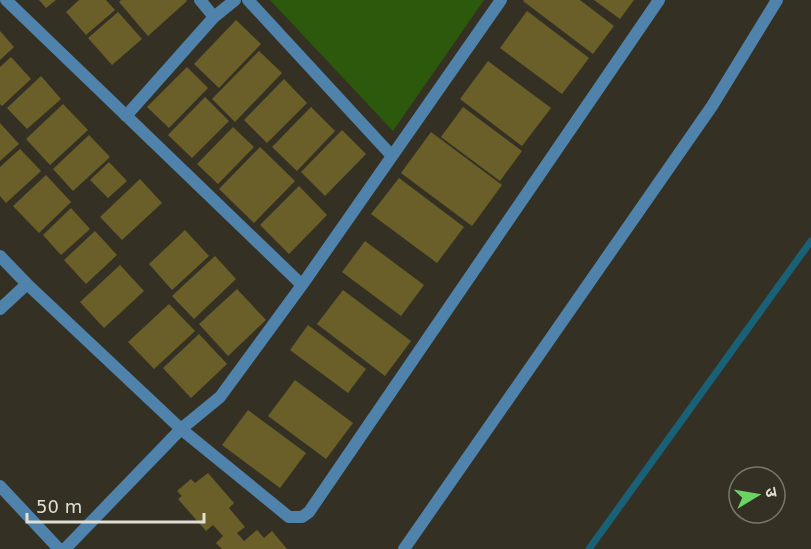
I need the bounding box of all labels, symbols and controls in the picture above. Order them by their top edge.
north arrow [727,465,787,525]
scale bar [27,486,204,524]
text: उ [761,486,782,499]
text: 50 m [36,496,82,517]

